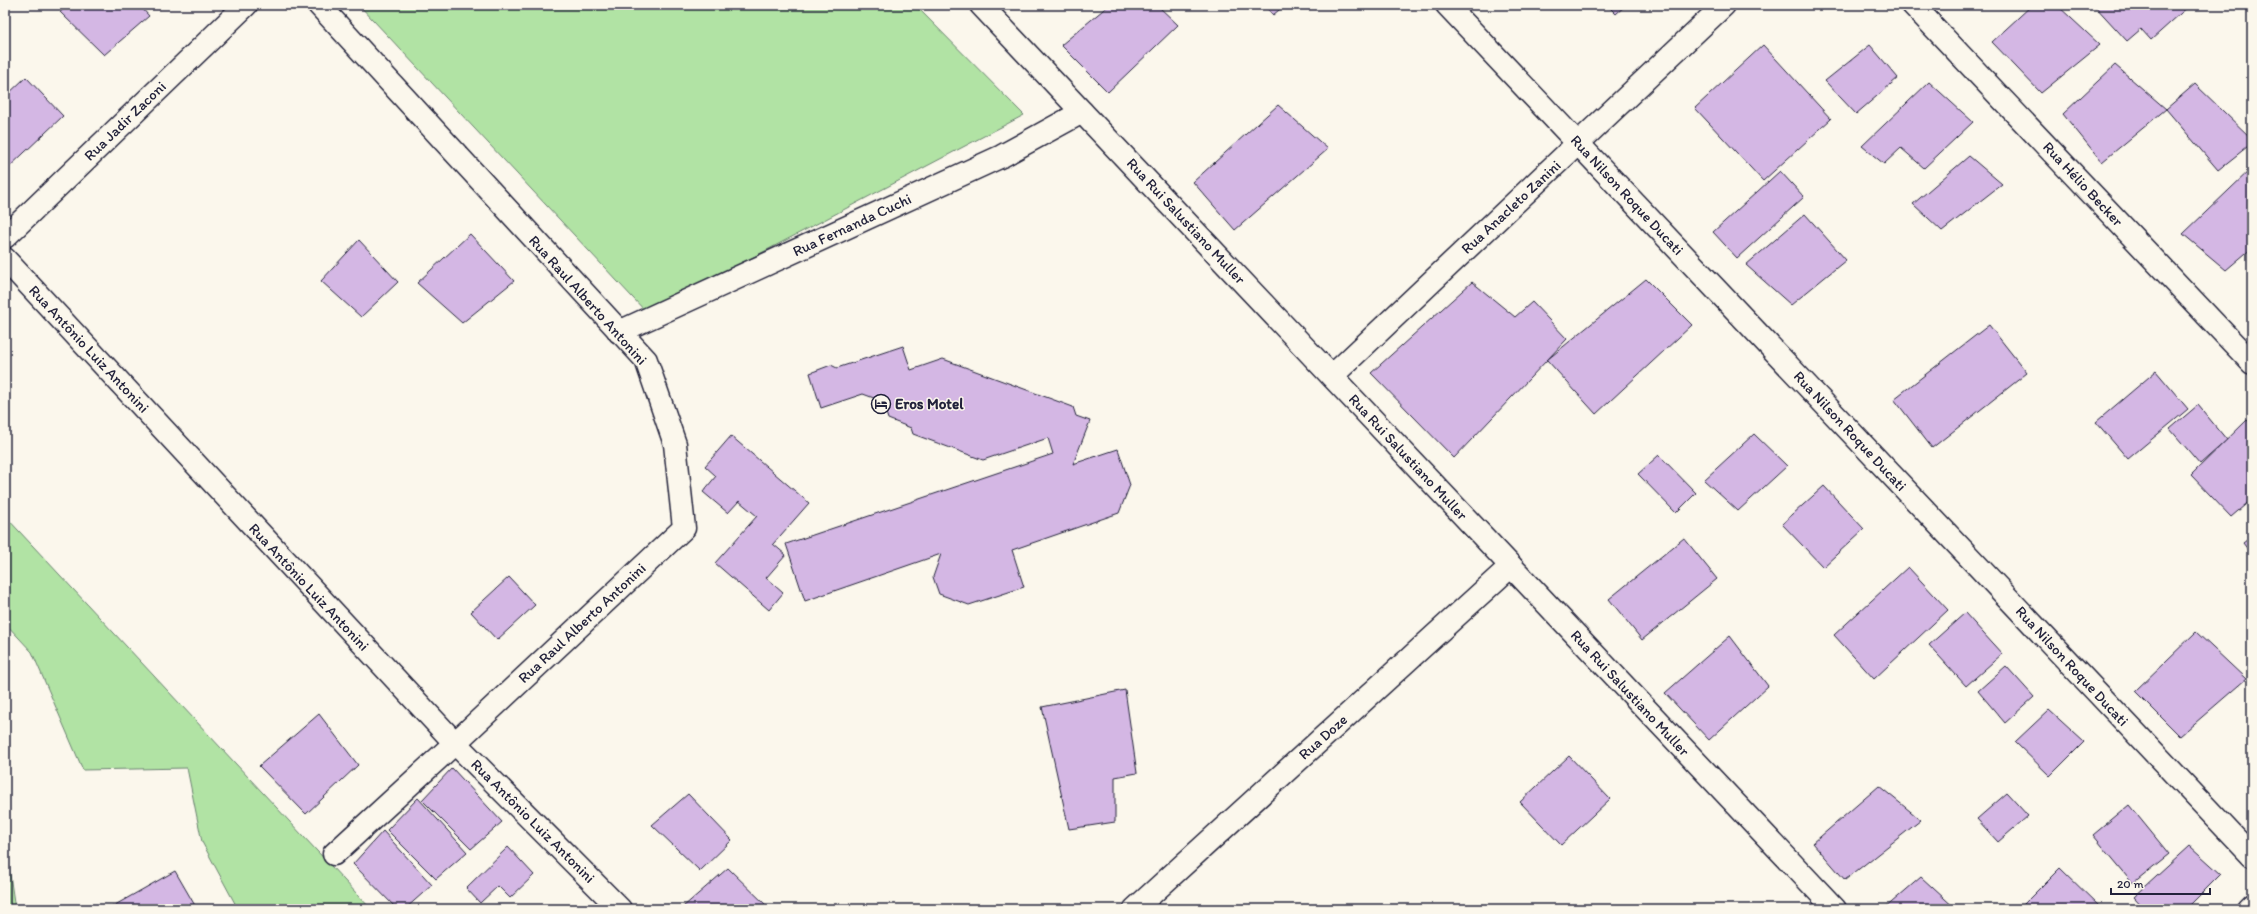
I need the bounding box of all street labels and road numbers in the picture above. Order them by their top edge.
street label: Rua Jadir Zaconi [80,77,170,165]
street label: Rua Nilson Roque Ducati [1567,131,1687,259]
street label: Rua Hélio Becker [2039,138,2127,230]
street label: Rua Rui Salustiano Muller [1123,154,1249,288]
street label: Rua Anacleto Zanini [1458,156,1564,258]
street label: Rua Fernanda Cuchi [790,190,914,260]
street label: Rua Raul Alberto Antonini [525,232,651,368]
street label: Rua Antônio Luiz Antonini [25,281,153,417]
street label: Rua Nilson Roque Ducati [1790,367,1910,495]
street label: Rua Rui Salustiano Muller [1345,390,1471,524]
street label: Rua Antônio Luiz Antonini [245,519,373,655]
street label: Rua Raul Alberto Antonini [514,559,650,687]
street label: Rua Nilson Roque Ducati [2012,602,2132,730]
street label: Rua Rui Salustiano Muller [1567,626,1693,760]
street label: Rua Doze [1295,710,1351,764]
street label: Rua Antônio Luiz Antonini [467,755,599,887]

